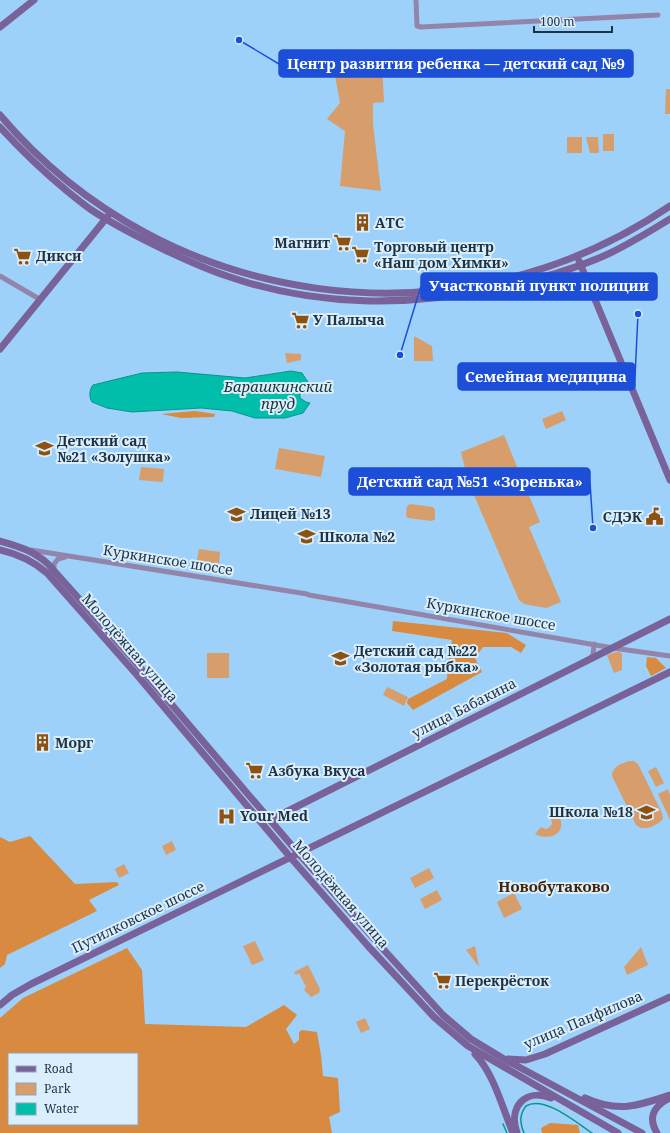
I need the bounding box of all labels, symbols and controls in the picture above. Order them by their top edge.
scale bar [534,8,612,34]
text: 100 m [540,13,575,30]
callout: Центр развития ребенка — детский сад №9 [279,50,633,77]
text: Центр развития ребенка — детский сад №9 [287,53,625,73]
building icon: АТС [352,213,372,233]
place label: АТС [375,213,404,232]
place label: Магнит [274,233,330,252]
supermarket icon: Магнит [333,233,353,253]
place label: Торговый центр «Наш дом Химки» [374,237,509,272]
supermarket icon: Торговый центр «Наш дом Химки» [351,245,371,265]
supermarket icon: Дикси [13,246,33,266]
place label: Дикси [36,246,82,265]
callout: Участковый пункт полиции [421,273,657,300]
text: Участковый пункт полиции [429,275,649,295]
supermarket icon: У Палыча [290,310,310,330]
place label: У Палыча [313,310,385,329]
callout: Семейная медицина [458,363,635,390]
text: Семейная медицина [465,366,627,386]
water label: Барашкинский пруд [223,376,332,413]
place label: Детский сад №21 «Золушка» [57,431,171,466]
school or university icon: Детский сад №21 «Золушка» [34,439,54,459]
callout: Детский сад №51 «Зоренька» [349,468,590,495]
text: Детский сад №51 «Зоренька» [357,471,583,491]
school or university icon: Лицей №13 [227,504,247,524]
place label: Лицей №13 [250,504,331,523]
place label: СДЭК [603,507,643,526]
public building icon: СДЭК [645,507,665,527]
school or university icon: Школа №2 [296,527,316,547]
place label: Школа №2 [319,527,395,546]
street label: Куркинское шоссе [102,540,234,579]
street label: Молодёжная улица [78,589,183,706]
street label: Куркинское шоссе [425,593,557,634]
place label: Детский сад №22 «Золотая рыбка» [354,641,479,676]
school or university icon: Детский сад №22 «Золотая рыбка» [331,649,351,669]
street label: улица Бабакина [408,673,519,742]
building icon: Морг [32,733,52,753]
place label: Морг [55,733,93,752]
supermarket icon: Азбука Вкуса [245,761,265,781]
place label: Азбука Вкуса [268,761,366,780]
place label: Школа №18 [549,802,633,821]
school or university icon: Школа №18 [636,802,656,822]
hospital icon: Your Med [217,806,237,826]
place label: Your Med [240,806,308,825]
street label: Молодёжная улица [289,835,394,952]
street label: Путилковское шоссе [68,876,207,957]
district label: Новобутаково [498,876,610,896]
supermarket icon: Перекрёсток [432,971,452,991]
place label: Перекрёсток [455,971,549,990]
street label: улица Панфилова [521,986,645,1053]
legend [8,1053,138,1125]
text: Road [44,1060,74,1077]
text: Park [44,1080,72,1097]
text: Water [44,1100,79,1117]

